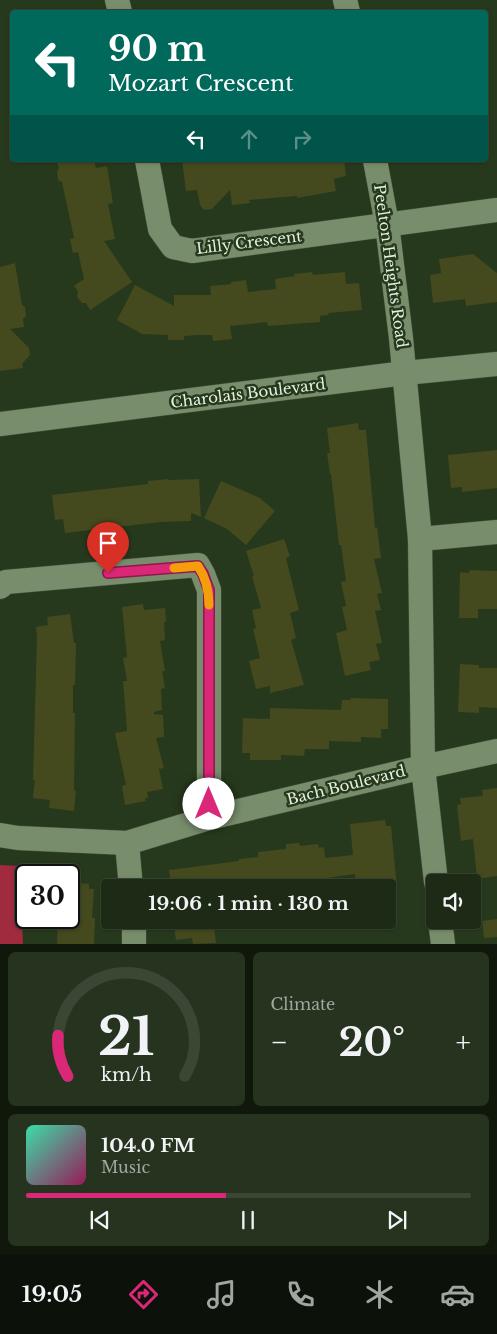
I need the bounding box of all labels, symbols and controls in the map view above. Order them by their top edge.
text: 90 m [108,27,206,70]
icon: left [25,30,90,95]
text: Mozart Crescent [108,70,294,97]
icon: left [182,125,210,153]
icon: ahead [235,125,263,153]
icon: right [288,125,316,153]
street label: Peelton Heights Road [370,183,412,349]
street label: Lilly Crescent [195,226,303,258]
street label: Charolais Boulevard [169,374,327,412]
pin [87,522,129,573]
icon: arrive [94,529,122,557]
street label: Bach Boulevard [285,761,407,809]
position arrow [182,777,234,829]
speed limit sign: 30 [15,864,80,929]
map controls [426,874,481,929]
button: sound [426,874,481,929]
text: 19:06 · 1 min · 130 m [148,892,349,915]
text: Climate [271,994,335,1014]
text: 21 [98,1005,155,1069]
text: 20° [339,1019,405,1066]
text: − [271,1025,288,1060]
text: + [456,1025,471,1060]
text: km/h [101,1064,152,1086]
text: 104.0 FM [101,1134,195,1157]
text: Music [101,1157,150,1177]
icon: previous [86,1206,114,1234]
icon: pause [234,1206,262,1234]
icon: next [383,1206,411,1234]
icon: directions [126,1277,161,1312]
icon: music [204,1277,239,1312]
icon: phone [283,1277,318,1312]
icon: climate [362,1277,397,1312]
icon: car [440,1277,475,1312]
text: 19:05 [22,1281,82,1308]

